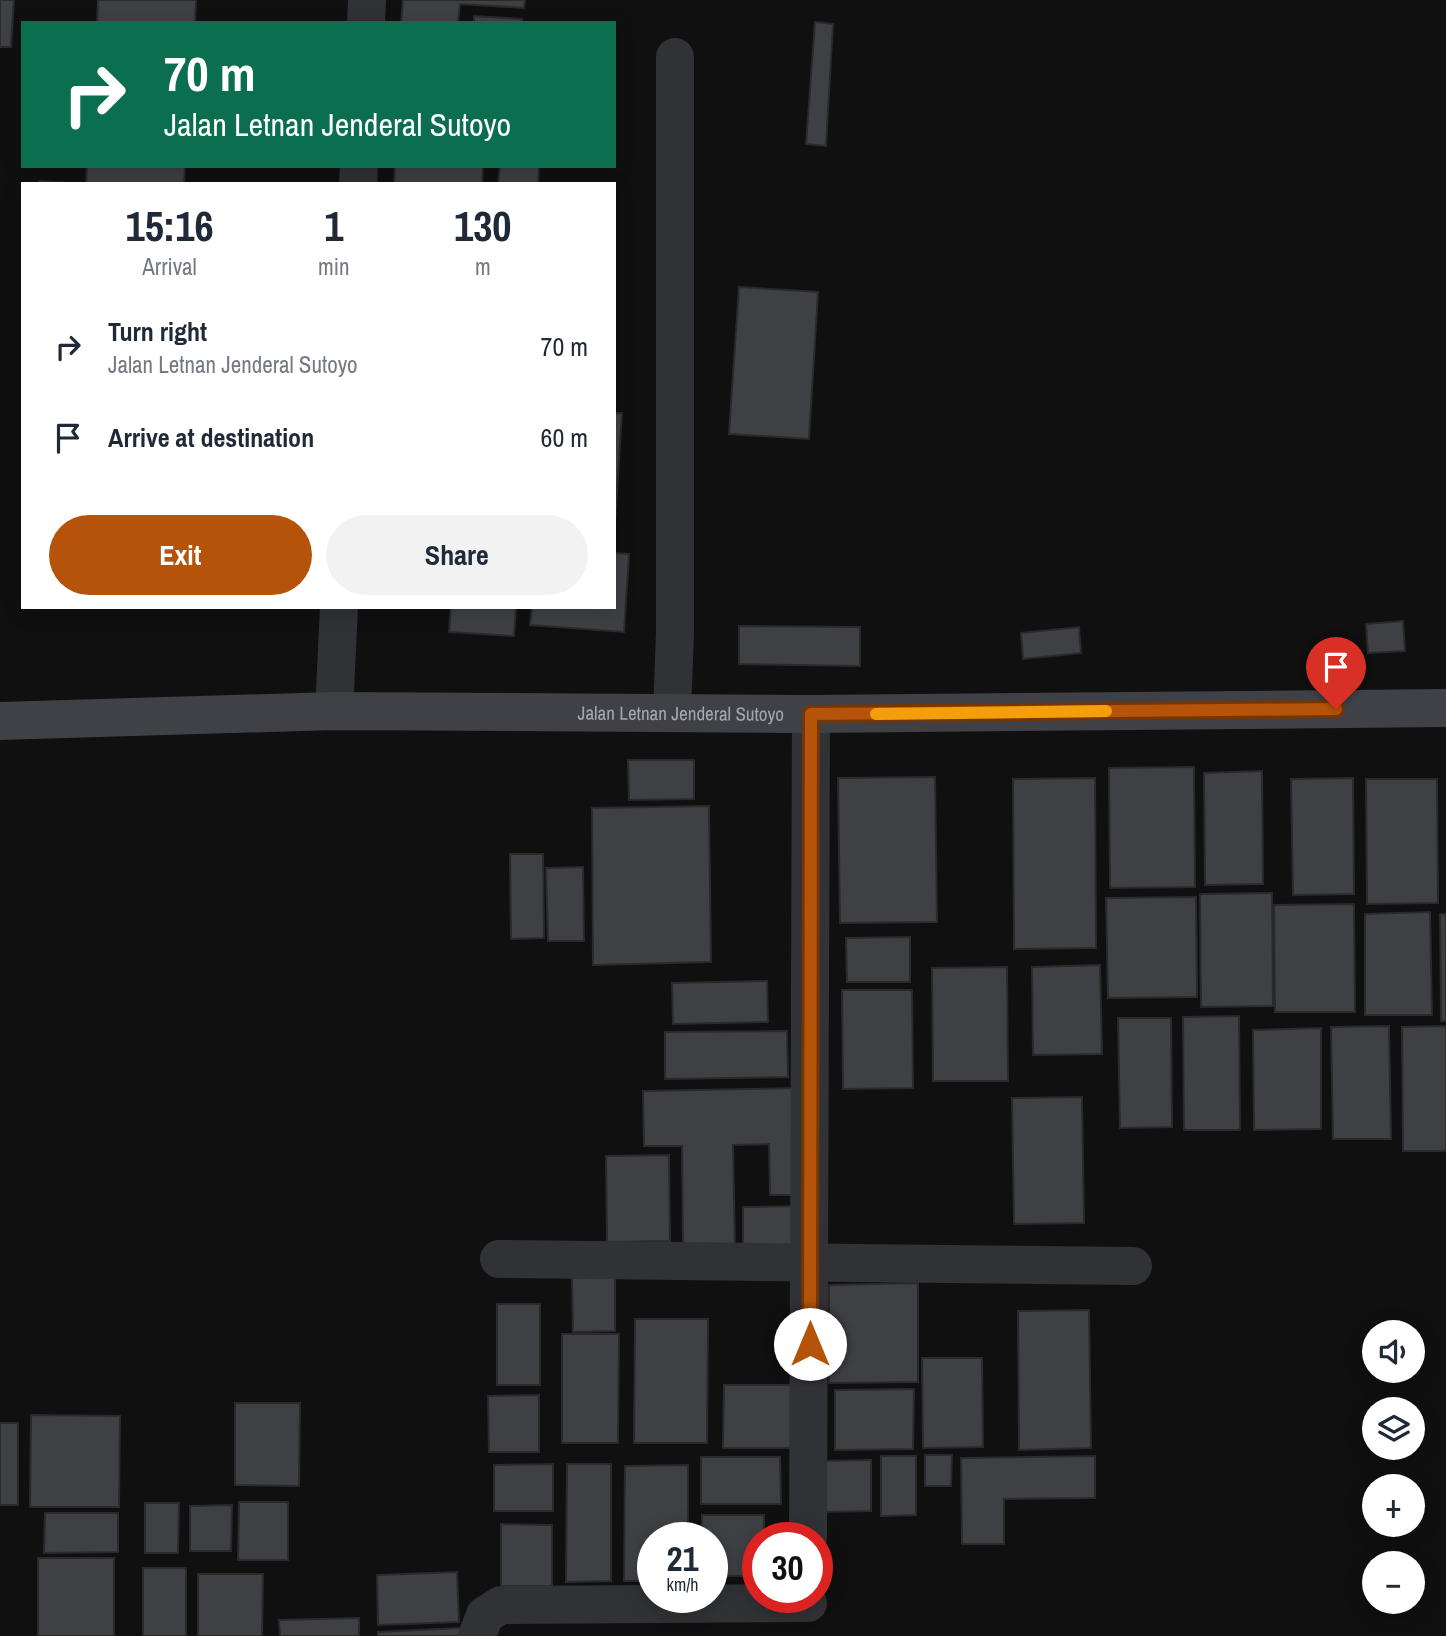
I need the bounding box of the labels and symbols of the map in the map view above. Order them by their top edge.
pin [1306,637,1366,709]
street label: Jalan Letnan Jenderal Sutoyo [578,700,784,727]
position arrow [773,1307,847,1381]
speed limit sign: 30 [742,1522,833,1613]

